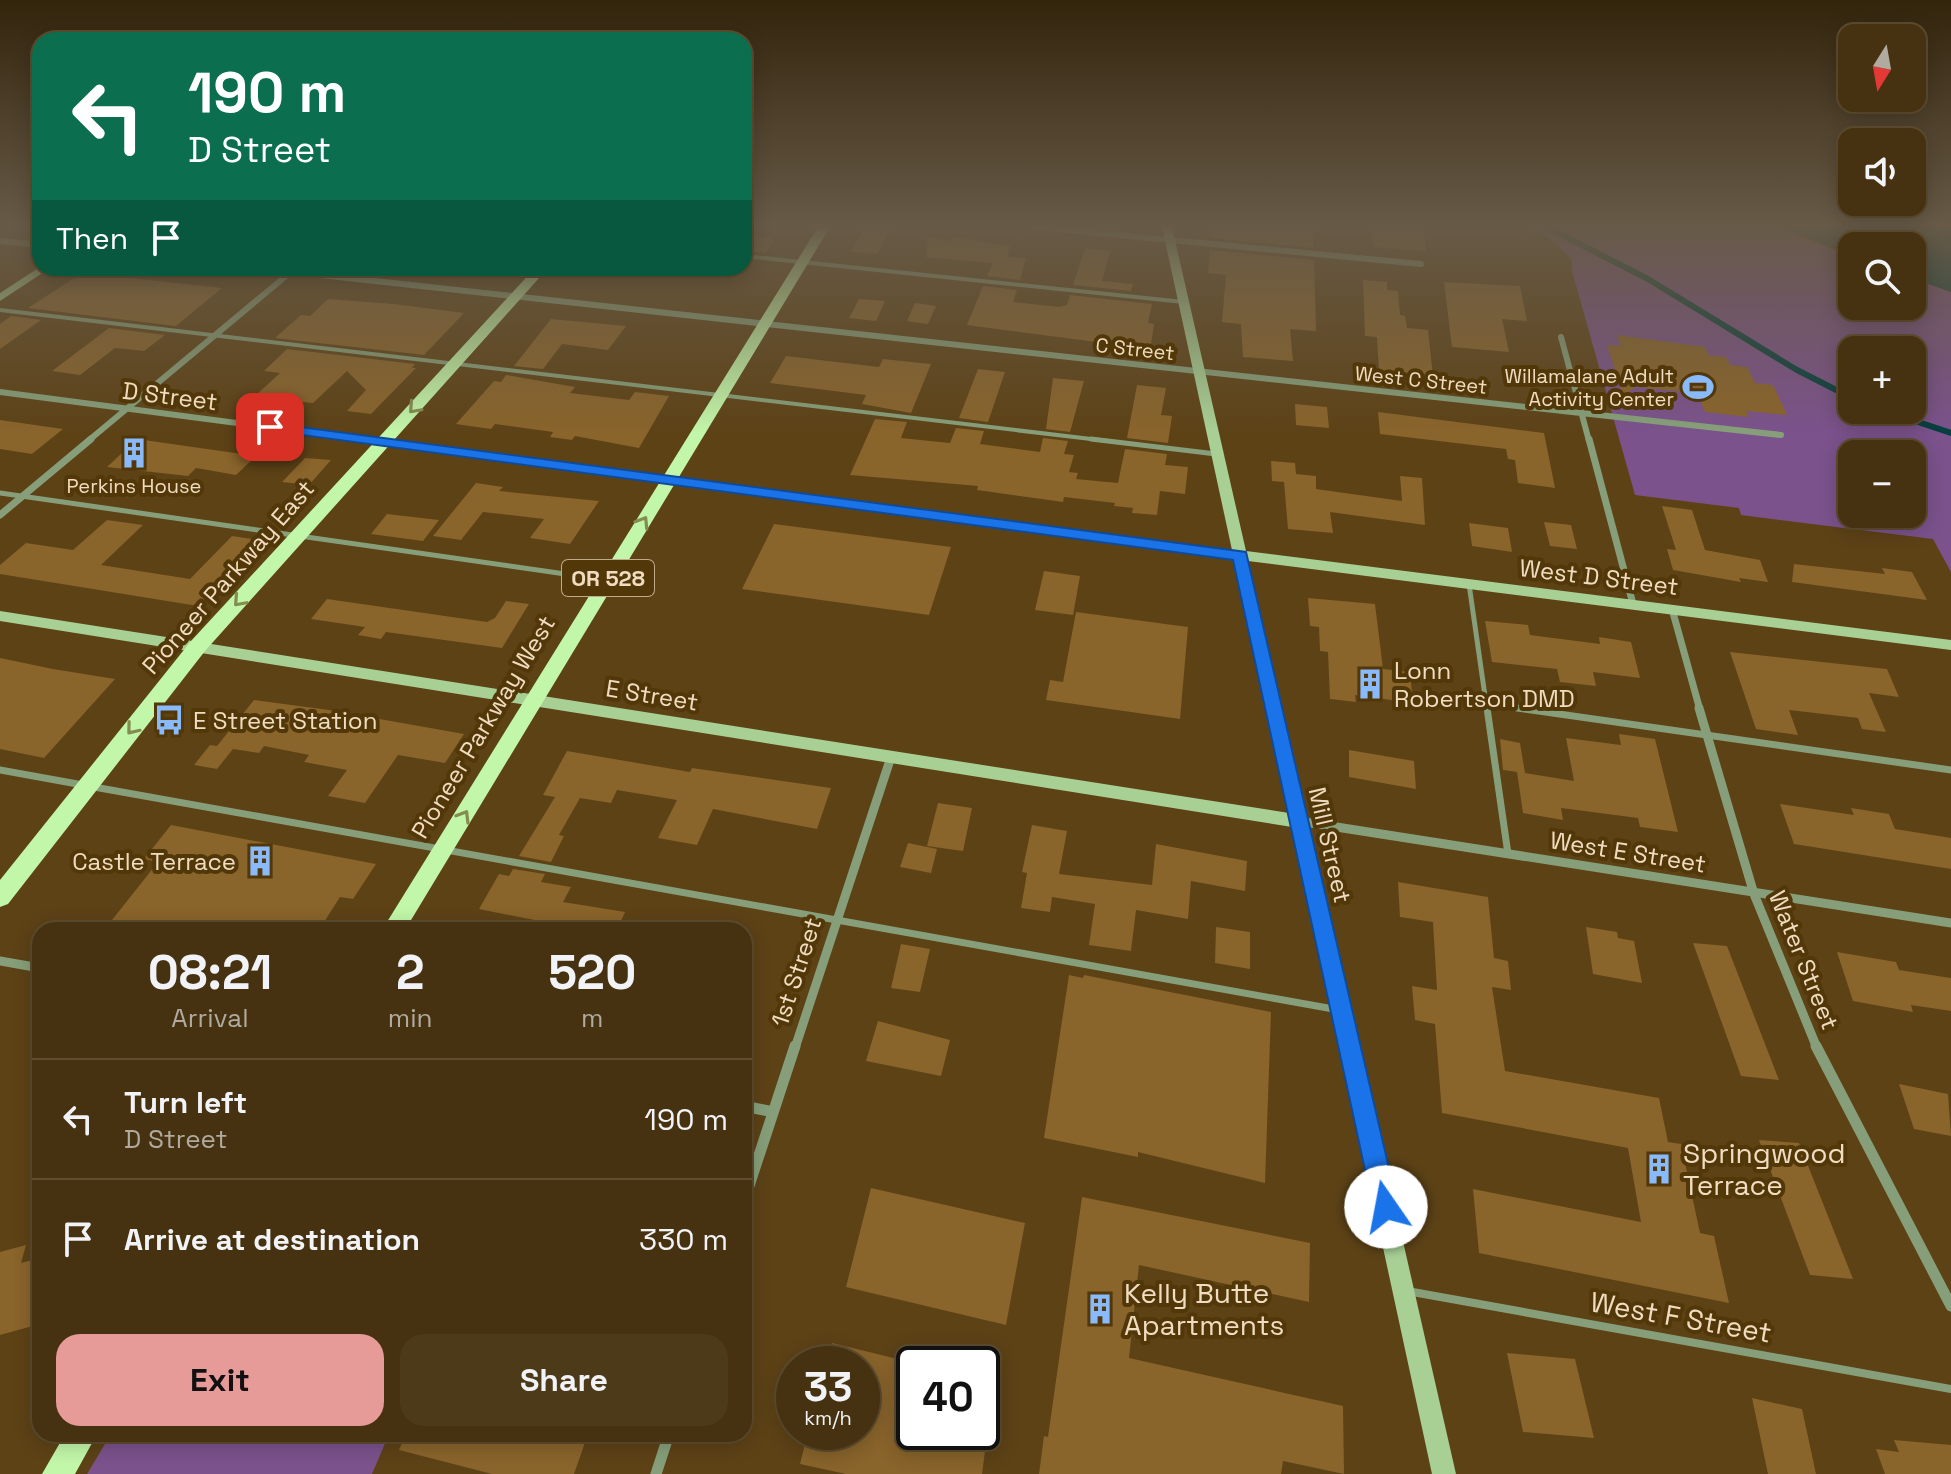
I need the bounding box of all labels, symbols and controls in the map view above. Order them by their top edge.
north arrow [1838,24,1926,112]
map controls [1838,24,1926,528]
text: 190 m [188,57,346,128]
icon: left [56,64,160,168]
text: D Street [188,127,331,173]
button: sound [1838,128,1926,216]
icon: arrive [144,216,188,260]
text: Then [56,219,128,258]
button: search [1838,232,1926,320]
street label: C Street [1094,332,1176,366]
button: + [1838,336,1926,424]
street label: West C Street [1354,360,1488,400]
place label: Willamalane Adult Activity Center [1504,363,1674,412]
sports icon: Willamalane Adult Activity Center [1681,370,1715,404]
street label: D Street [121,375,219,417]
pin [236,393,304,461]
one-way arrow [409,399,424,414]
icon: arrive [248,405,292,449]
building icon: Perkins House [117,436,151,470]
button: − [1838,440,1926,528]
place label: Perkins House [67,473,201,499]
street label: Pioneer Parkway East [135,473,321,681]
one-way arrow [633,516,648,531]
street label: West D Street [1518,552,1680,602]
road number: OR 528 [562,560,654,596]
one-way arrow [234,592,249,606]
street label: Pioneer Parkway West [404,610,562,844]
place label: Lonn Robertson DMD [1394,655,1575,714]
building icon: Lonn Robertson DMD [1353,667,1387,701]
street label: E Street [604,672,700,718]
bus stop icon: E Street Station [152,703,186,737]
place label: E Street Station [193,705,377,736]
one-way arrow [127,720,141,735]
street label: Mill Street [1302,784,1358,906]
one-way arrow [454,810,470,825]
street label: West E Street [1548,824,1708,880]
building icon: Castle Terrace [243,844,277,878]
place label: Castle Terrace [72,846,236,877]
street label: Water Street [1762,886,1846,1034]
street label: 1st Street [764,913,828,1031]
text: 08:21 [148,942,272,1003]
text: 2 [396,942,424,1003]
text: 520 [548,942,636,1003]
text: Arrival [171,1001,249,1035]
text: min [388,1001,433,1035]
text: m [581,1001,603,1035]
text: Turn left [124,1083,247,1122]
icon: left [56,1097,100,1141]
text: 190 m [644,1100,728,1139]
text: D Street [124,1122,227,1156]
place label: Springwood Terrace [1683,1135,1846,1203]
building icon: Springwood Terrace [1642,1152,1676,1186]
position arrow [1344,1165,1428,1249]
icon: arrive [56,1217,100,1261]
text: Arrive at destination [124,1220,420,1259]
text: 330 m [639,1220,728,1259]
place label: Kelly Butte Apartments [1124,1275,1284,1343]
street label: West F Street [1588,1283,1774,1351]
building icon: Kelly Butte Apartments [1083,1292,1117,1326]
button: Exit [56,1334,384,1426]
button: Share [400,1334,728,1426]
speed limit sign: 40 [896,1346,1000,1450]
text: 33 [804,1362,852,1413]
text: km/h [804,1405,852,1431]

